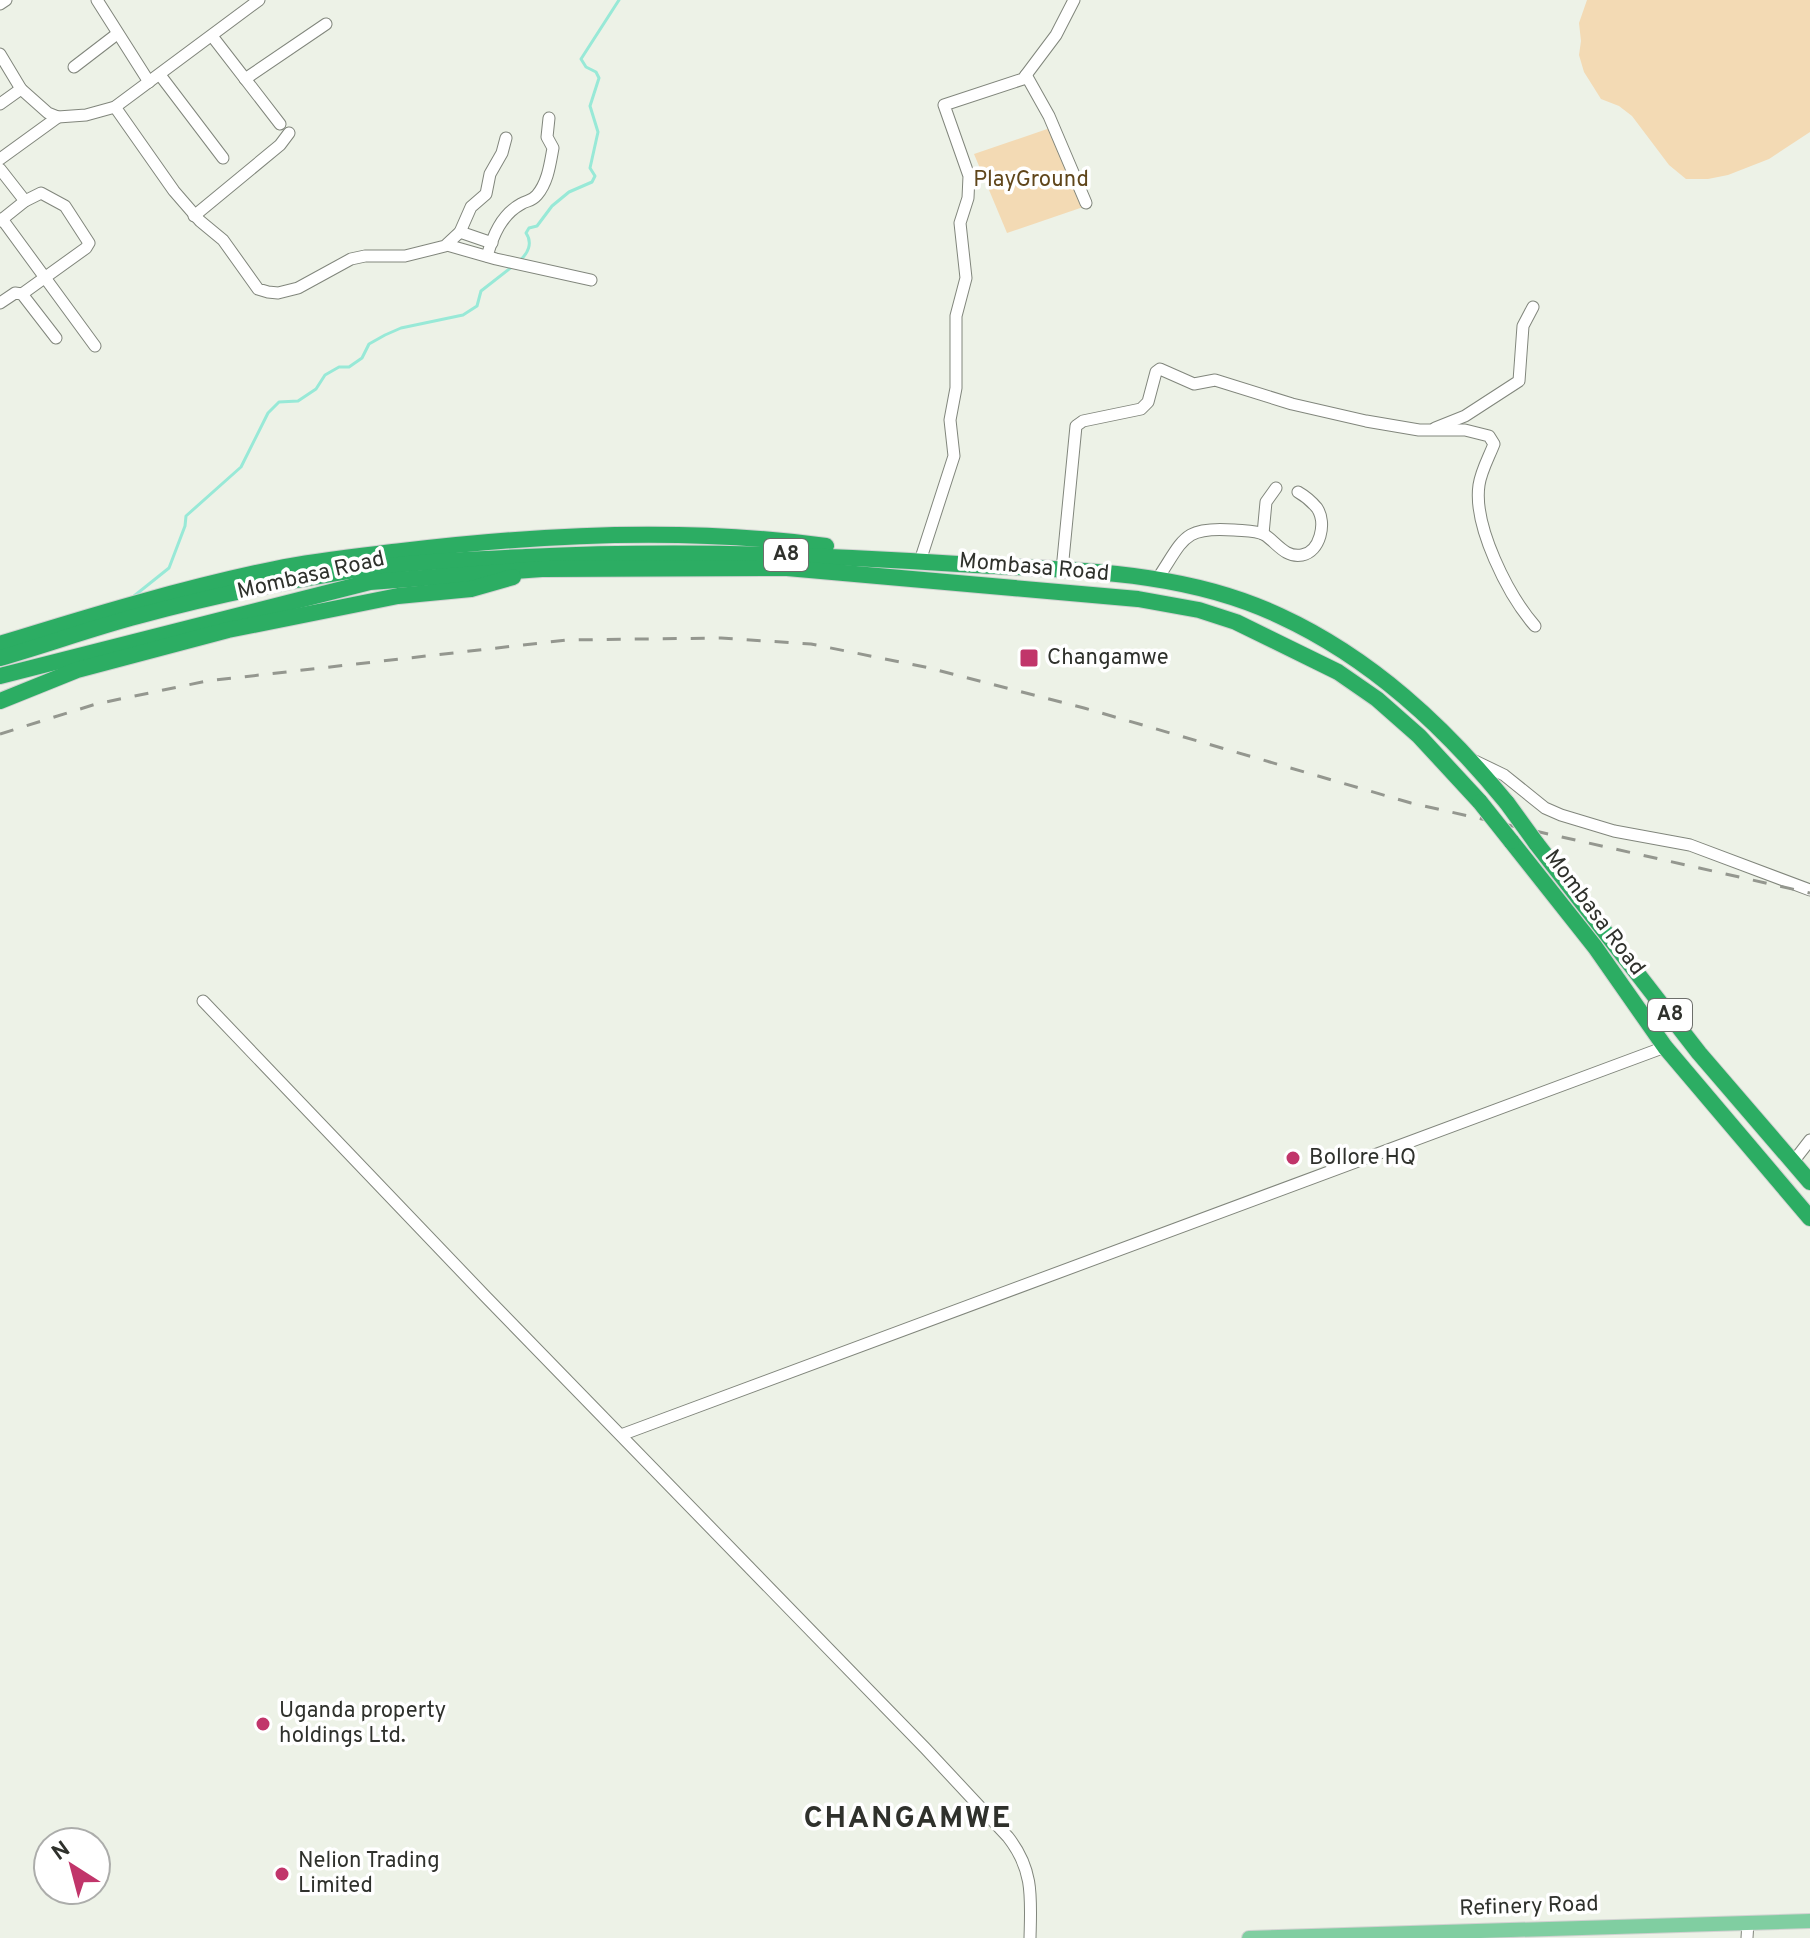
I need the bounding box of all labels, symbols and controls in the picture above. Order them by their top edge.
park label: PlayGround [973,167,1089,194]
road number: A8 [764,539,808,571]
street label: Mombasa Road [235,546,387,606]
street label: Mombasa Road [958,548,1110,588]
place label: Changamwe [1047,645,1168,672]
marker: Changamwe [1018,647,1040,669]
street label: Mombasa Road [1538,845,1650,981]
road number: A8 [1648,999,1692,1031]
place label: Bollore HQ [1309,1145,1416,1172]
marker: Bollore HQ [1284,1149,1302,1167]
place label: Uganda property holdings Ltd. [279,1698,446,1750]
marker: Uganda property holdings Ltd. [254,1715,272,1733]
district label: CHANGAMWE [804,1801,1012,1838]
north arrow [32,1826,112,1906]
text: N [47,1836,76,1867]
place label: Nelion Trading Limited [298,1848,440,1900]
marker: Nelion Trading Limited [273,1865,291,1883]
street label: Refinery Road [1459,1891,1599,1923]

